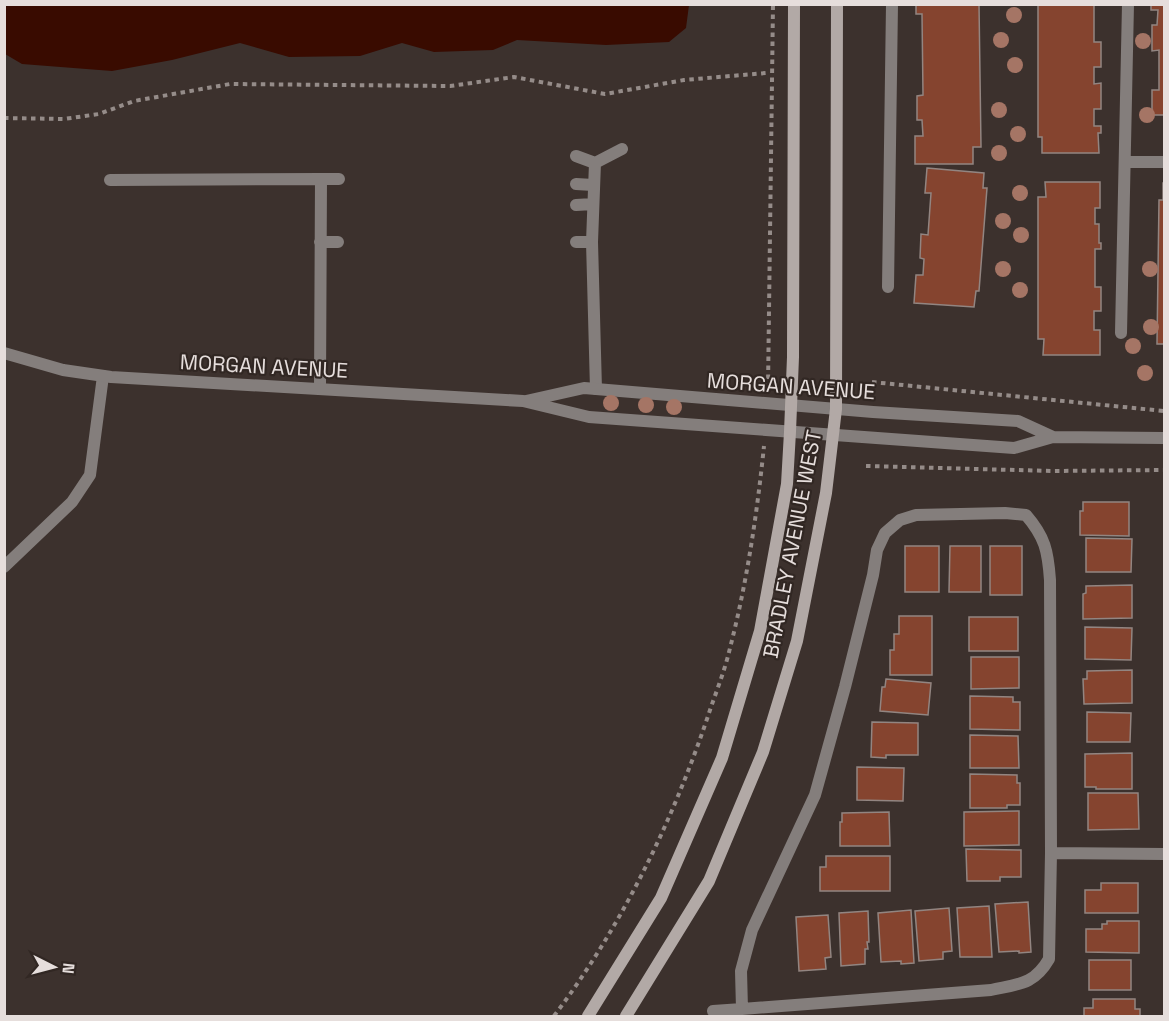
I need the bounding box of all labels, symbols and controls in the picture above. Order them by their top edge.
street label: MORGAN AVENUE [179,348,349,384]
street label: MORGAN AVENUE [706,367,876,405]
street label: BRADLEY AVENUE WEST [757,428,827,660]
north arrow [24,937,84,997]
text: N [57,962,79,975]

